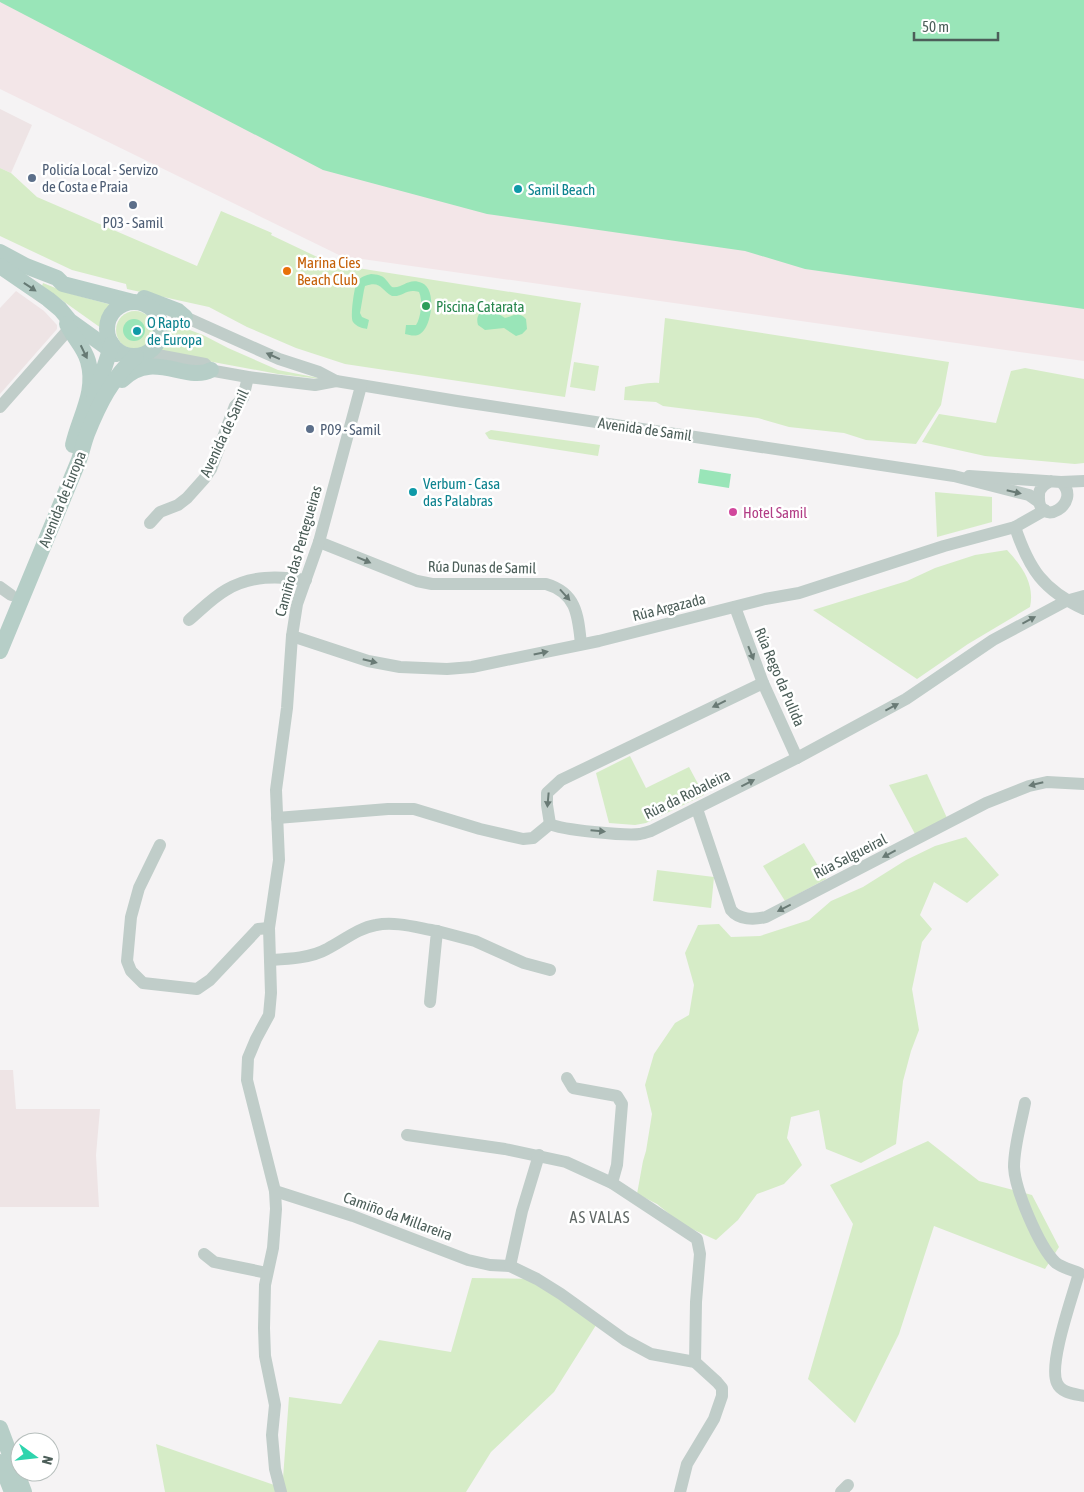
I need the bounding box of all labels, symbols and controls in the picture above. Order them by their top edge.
scale bar [914,10,998,42]
text: 50 m [922,18,949,35]
place label: Policía Local - Servizo de Costa e Praia [42,161,158,195]
marker: Policía Local - Servizo de Costa e Praia [26,172,38,184]
place label: Samil Beach [528,181,595,198]
marker: Samil Beach [512,183,524,195]
marker: P03 - Samil [127,199,139,211]
place label: P03 - Samil [103,214,163,231]
place label: Marina Cies Beach Club [297,254,361,288]
marker: Marina Cies Beach Club [281,265,293,277]
one-way arrow [24,282,37,292]
place label: Piscina Catarata [436,298,525,315]
marker: Piscina Catarata [420,300,432,312]
place label: O Rapto de Europa [147,314,202,348]
marker: O Rapto de Europa [131,325,143,337]
one-way arrow [80,345,88,359]
one-way arrow [266,352,280,360]
street label: Avenida de Samil [196,387,252,479]
street label: Avenida de Samil [597,414,693,444]
place label: P09 - Samil [320,421,381,438]
marker: P09 - Samil [304,423,316,435]
street label: Avenida de Europa [35,448,89,550]
place label: Verbum - Casa das Palabras [423,475,500,509]
street label: Camiño das Pertegueiras [271,484,325,618]
marker: Verbum - Casa das Palabras [407,486,419,498]
one-way arrow [1007,488,1022,496]
place label: Hotel Samil [743,504,807,521]
marker: Hotel Samil [727,506,739,518]
one-way arrow [357,557,371,565]
street label: Rúa Dunas de Samil [428,558,536,576]
one-way arrow [560,588,571,601]
street label: Rúa Argazada [631,590,707,624]
one-way arrow [1022,616,1037,624]
street label: Rúa Rego da Pulida [752,625,808,729]
one-way arrow [747,646,755,661]
one-way arrow [533,649,548,657]
one-way arrow [362,657,377,665]
one-way arrow [712,700,726,708]
one-way arrow [885,702,899,711]
street label: Rúa da Robaleira [641,766,733,822]
one-way arrow [741,779,756,787]
one-way arrow [1028,781,1043,789]
one-way arrow [544,792,552,808]
one-way arrow [590,827,606,835]
street label: Rúa Salgueiral [811,830,889,882]
one-way arrow [882,850,896,858]
one-way arrow [777,904,791,912]
street label: Camiño da Millareira [341,1188,455,1244]
district label: AS VALAS [570,1208,630,1226]
north arrow [10,1432,60,1482]
text: N [39,1454,56,1466]

